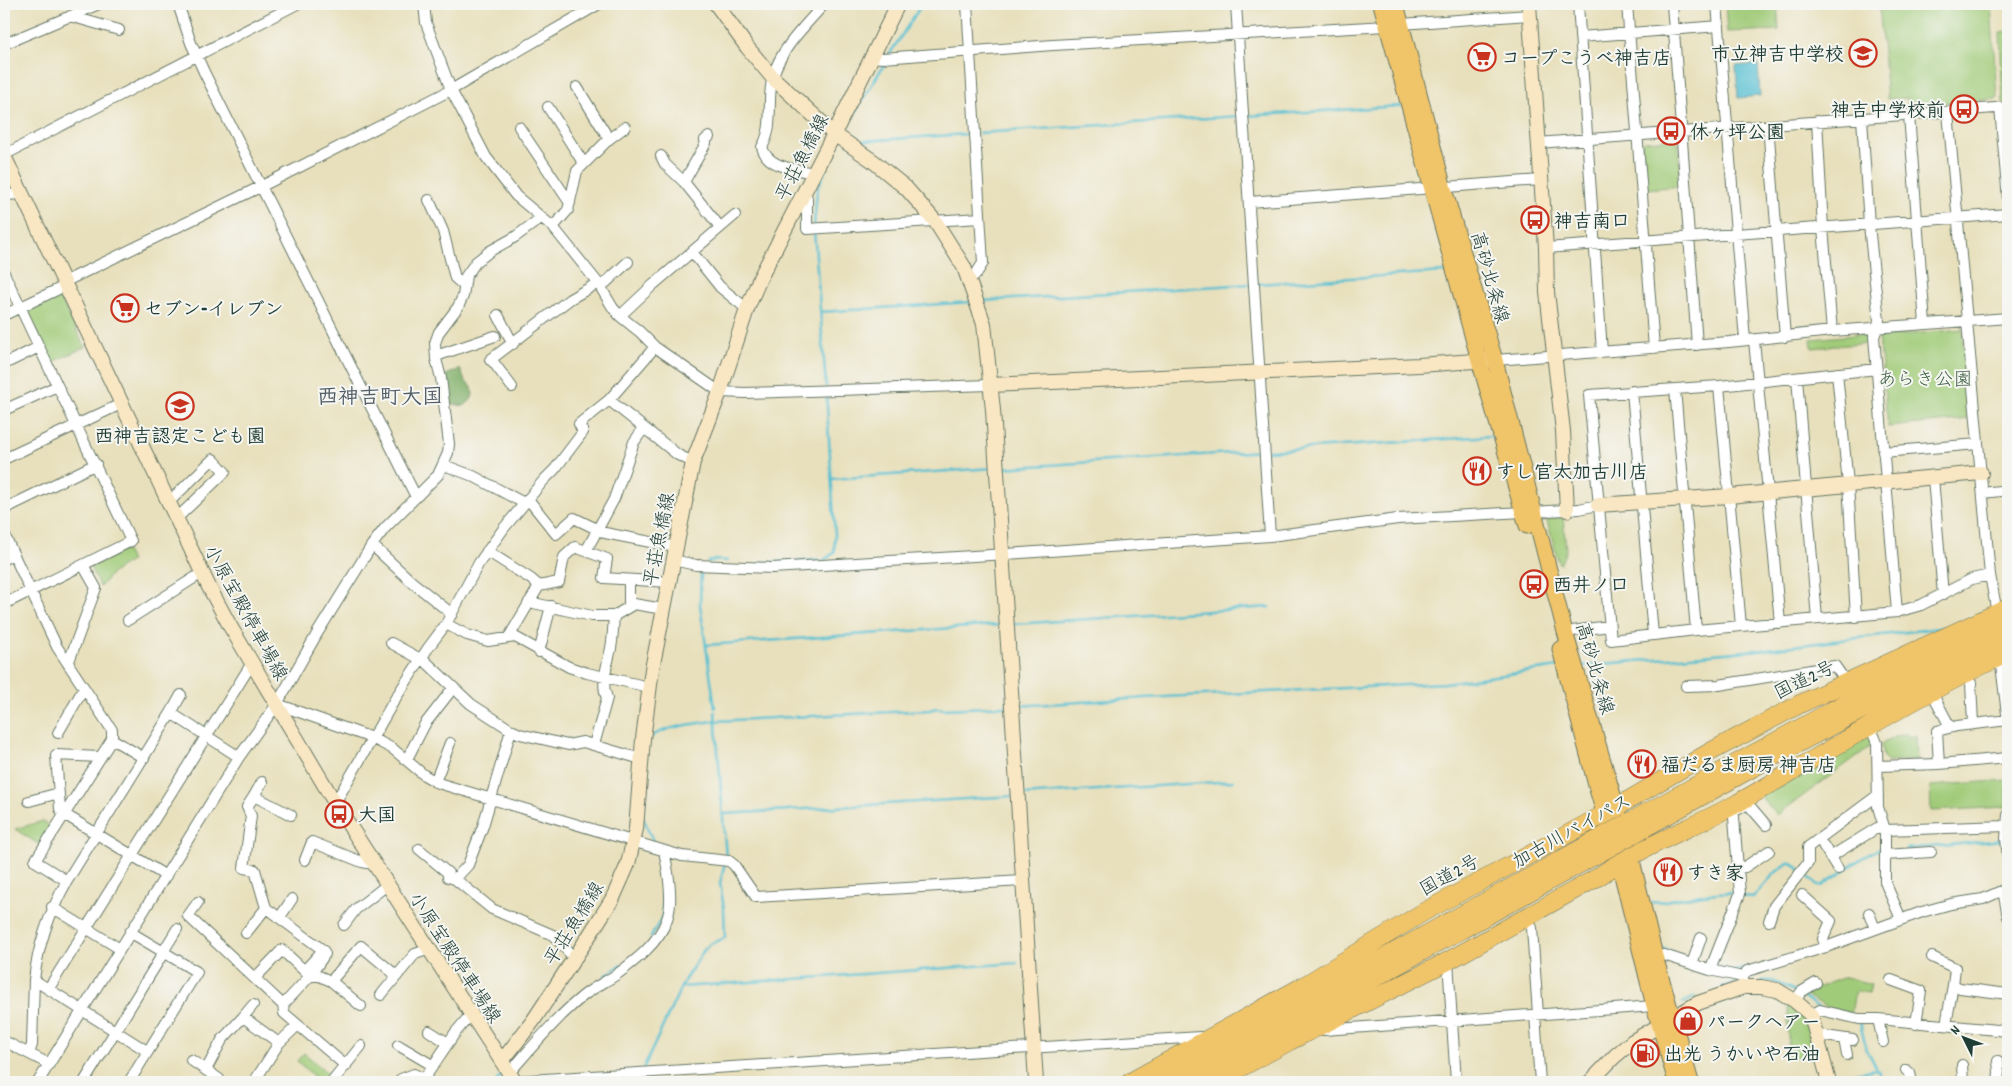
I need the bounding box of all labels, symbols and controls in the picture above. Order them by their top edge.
school or university icon: 市立神吉中学校 [1848,38,1878,68]
supermarket icon: コープこうべ神吉店 [1467,42,1497,72]
place label: 市立神吉中学校 [1711,43,1844,70]
place label: コープこうべ神吉店 [1501,47,1671,74]
bus stop icon: 神吉中学校前 [1949,94,1979,124]
place label: 神吉中学校前 [1831,99,1945,126]
street label: 平荘魚橋線 [771,110,838,207]
bus stop icon: 休ヶ坪公園 [1656,116,1686,146]
place label: 休ヶ坪公園 [1690,121,1785,148]
bus stop icon: 神吉南口 [1520,205,1550,235]
place label: 神吉南口 [1554,210,1630,237]
street label: 高砂北条線 [1462,229,1514,327]
supermarket icon: セブン-イレブン [110,293,140,323]
place label: セブン-イレブン [144,298,284,325]
park label: あらき公園 [1877,368,1973,395]
district label: 西神吉町大国 [317,384,443,414]
school or university icon: 西神吉認定こども園 [165,391,195,421]
place label: 西神吉認定こども園 [94,425,266,452]
restaurant icon: すし官太加古川店 [1462,456,1492,486]
place label: すし官太加古川店 [1496,461,1648,488]
street label: 平荘魚橋線 [639,490,684,589]
street label: 小原宝殿停車場線 [195,541,293,687]
bus stop icon: 西井ノ口 [1519,569,1549,599]
place label: 西井ノ口 [1553,574,1629,601]
street label: 高砂北条線 [1567,620,1619,718]
street label: 国道2号 [1770,656,1841,709]
restaurant icon: 福だるま厨房 神吉店 [1627,749,1657,779]
place label: 福だるま厨房 神吉店 [1661,754,1836,781]
street label: 加古川バイパス [1508,789,1637,877]
bus stop icon: 大国 [324,799,354,829]
place label: 大国 [358,804,396,831]
street label: 国道2号 [1416,849,1486,905]
restaurant icon: すき家 [1653,857,1683,887]
place label: すき家 [1687,862,1744,889]
street label: 平荘魚橋線 [539,877,613,972]
street label: 小原宝殿停車場線 [400,888,506,1030]
shop icon: パークヘアー [1673,1006,1703,1036]
place label: パークヘアー [1707,1011,1820,1038]
north arrow [1940,1014,1990,1064]
text: N [1946,1021,1966,1040]
fuel station icon: 出光 うかいや石油 [1630,1038,1660,1068]
place label: 出光 うかいや石油 [1664,1043,1820,1070]

